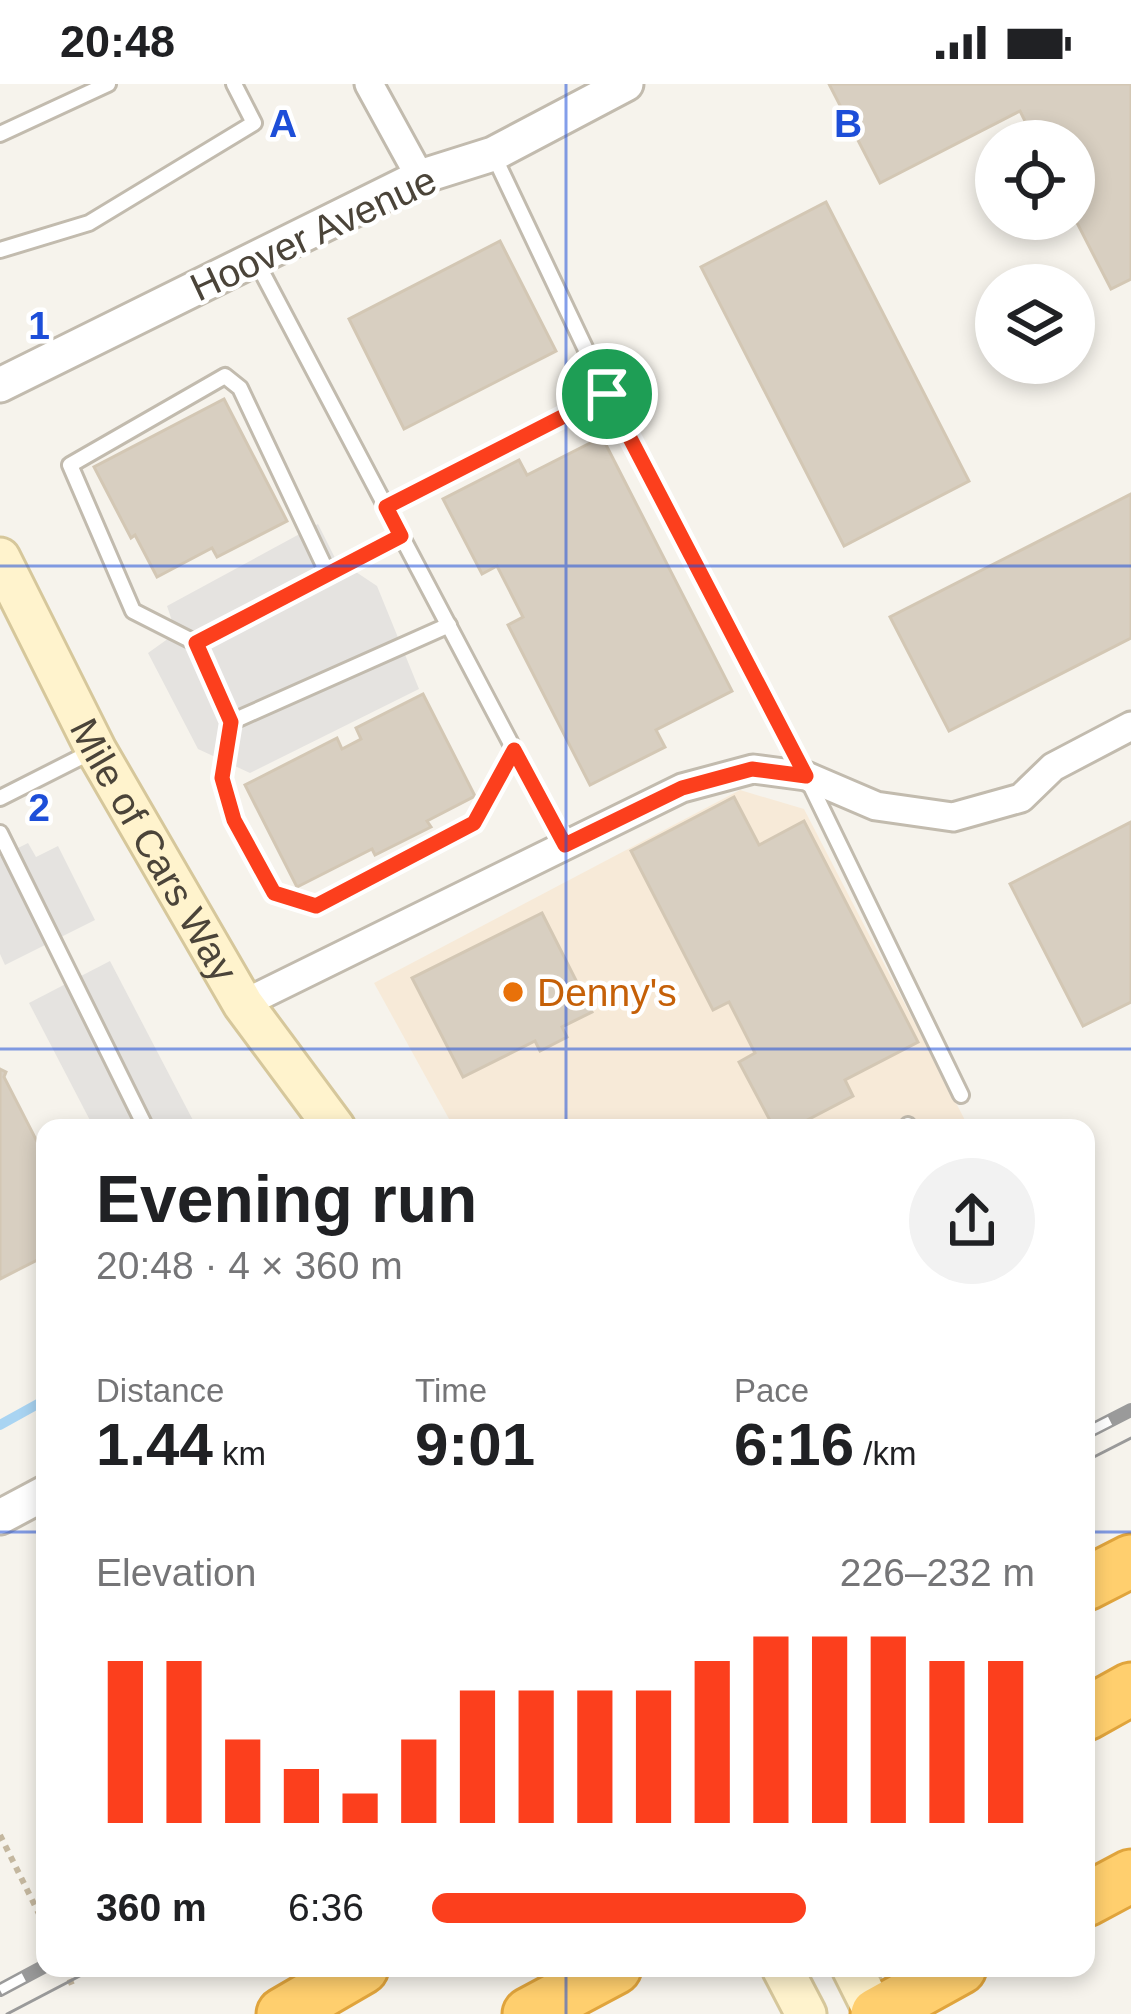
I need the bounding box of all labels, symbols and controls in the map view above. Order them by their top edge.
text: 20:48 [60,16,175,67]
text: A [269,102,297,145]
text: B [834,102,862,145]
map controls [975,120,1095,384]
button: locate [975,120,1095,240]
street label: Hoover Avenue [184,158,443,309]
button: layers [975,264,1095,384]
text: 1 [28,304,50,347]
pin [556,343,658,445]
icon: arrive [574,361,640,427]
street label: Mile of Cars Way [62,712,246,989]
text: 2 [28,786,50,829]
place label: Denny's [537,971,677,1014]
marker: Denny's [500,979,526,1005]
button: share [909,1158,1035,1284]
text: Evening run [96,1162,477,1236]
text: 20:48 · 4 × 360 m [96,1244,403,1287]
text: Distance [96,1372,224,1409]
text: Time [415,1372,487,1409]
text: Pace [734,1372,809,1409]
text: 1.44 [96,1411,213,1478]
text: 9:01 [415,1411,535,1478]
text: 6:16 [734,1411,854,1478]
text: km [213,1435,266,1472]
text: /km [854,1435,916,1472]
text: Elevation [96,1551,256,1594]
text: 226–232 m [840,1551,1035,1594]
text: 360 m [96,1886,207,1929]
text: 6:36 [288,1886,364,1929]

